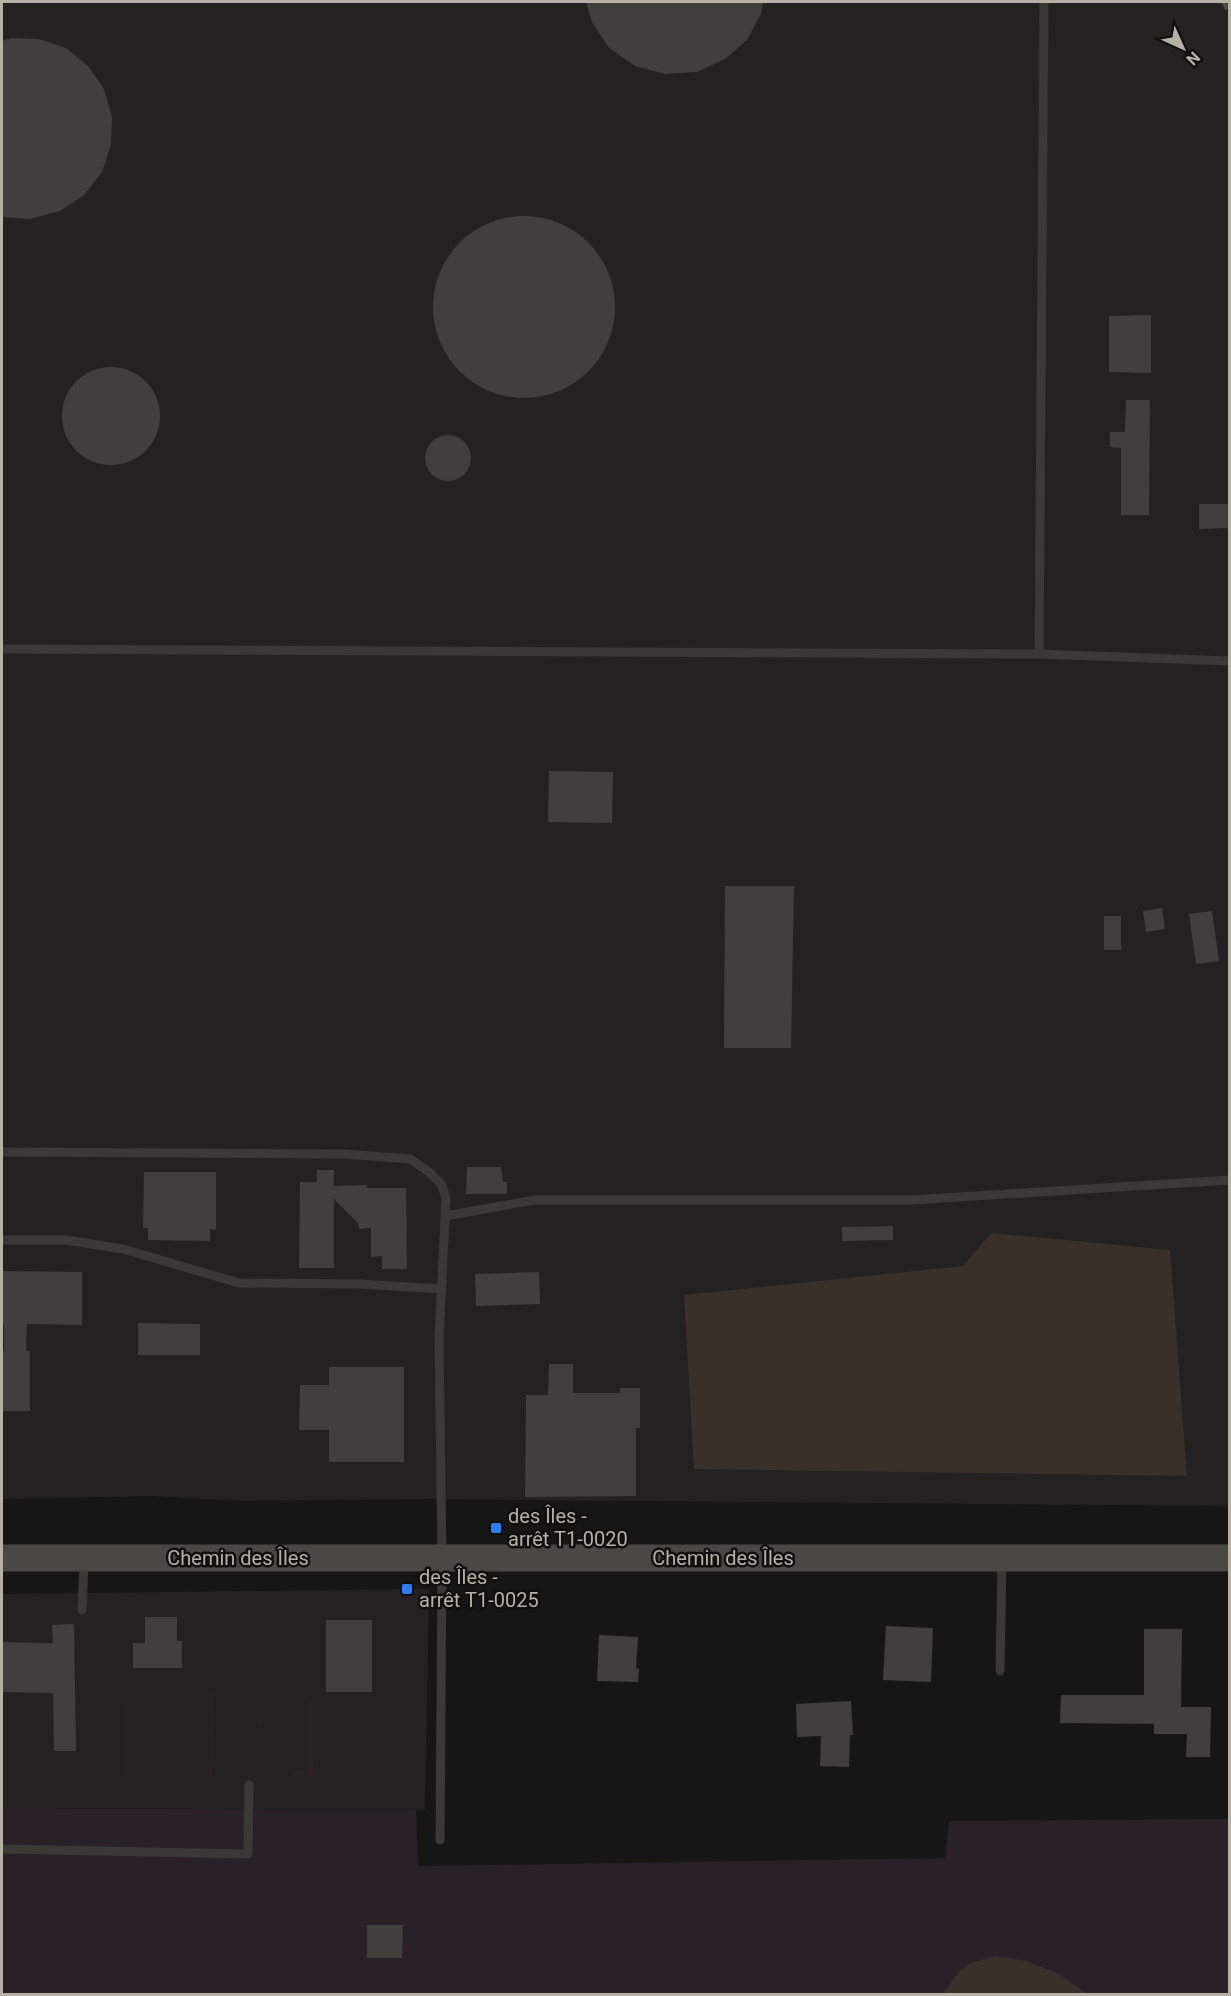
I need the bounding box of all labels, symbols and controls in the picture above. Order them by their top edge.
north arrow [1153,18,1213,78]
text: N [1183,48,1204,69]
place label: des Îles - arrêt T1-0020 [508,1504,628,1551]
marker: des Îles - arrêt T1-0020 [489,1521,503,1535]
street label: Chemin des Îles [167,1546,309,1570]
street label: Chemin des Îles [652,1546,794,1570]
place label: des Îles - arrêt T1-0025 [419,1565,539,1612]
marker: des Îles - arrêt T1-0025 [400,1582,414,1596]

